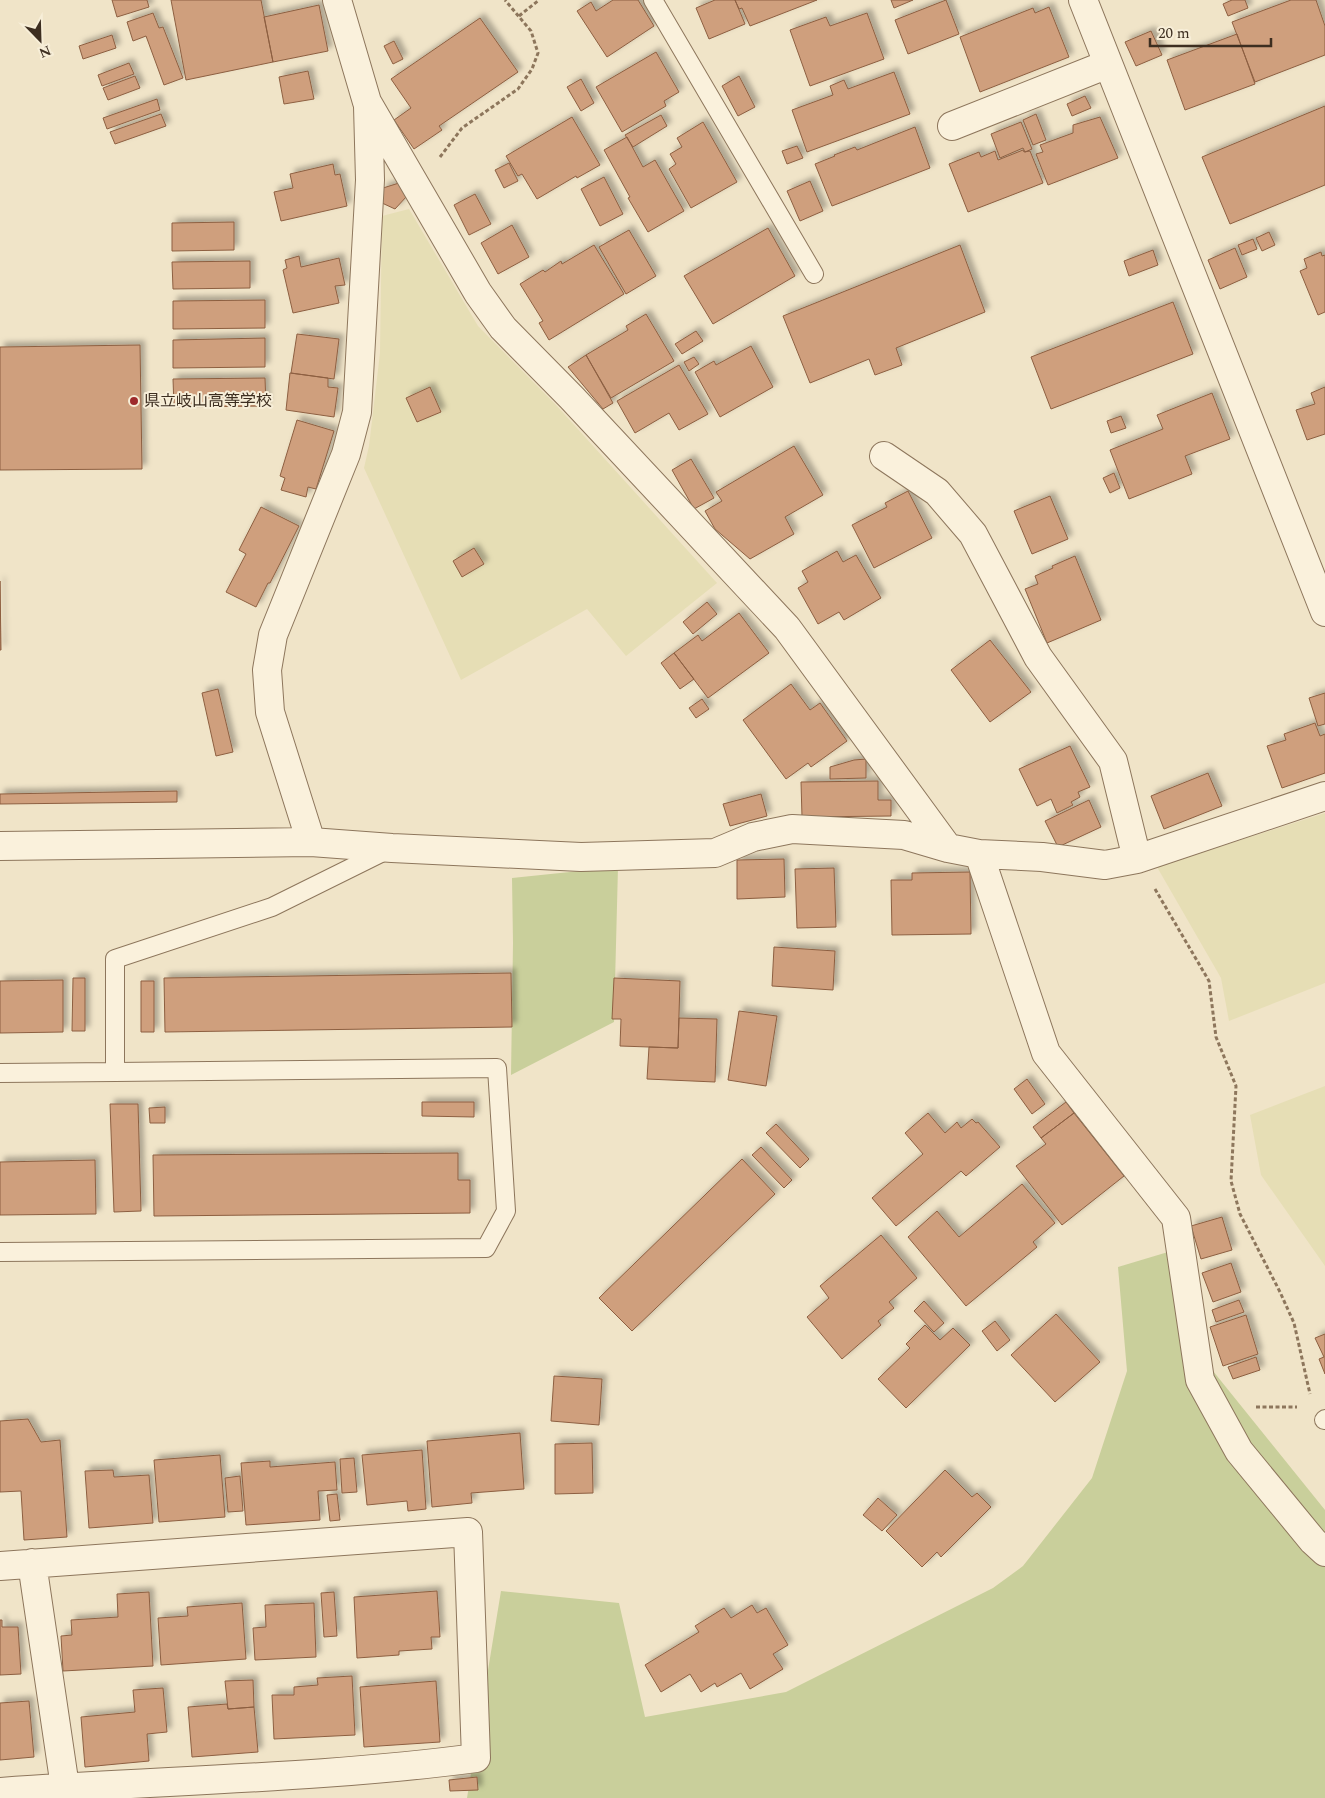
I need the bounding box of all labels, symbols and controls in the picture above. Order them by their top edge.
north arrow [15,15,65,65]
scale bar [1150,15,1271,47]
text: 20 m [1158,22,1190,45]
text: N [36,40,54,63]
place label: 県立岐山高等学校 [144,389,272,413]
marker: 県立岐山高等学校 [128,395,140,407]

